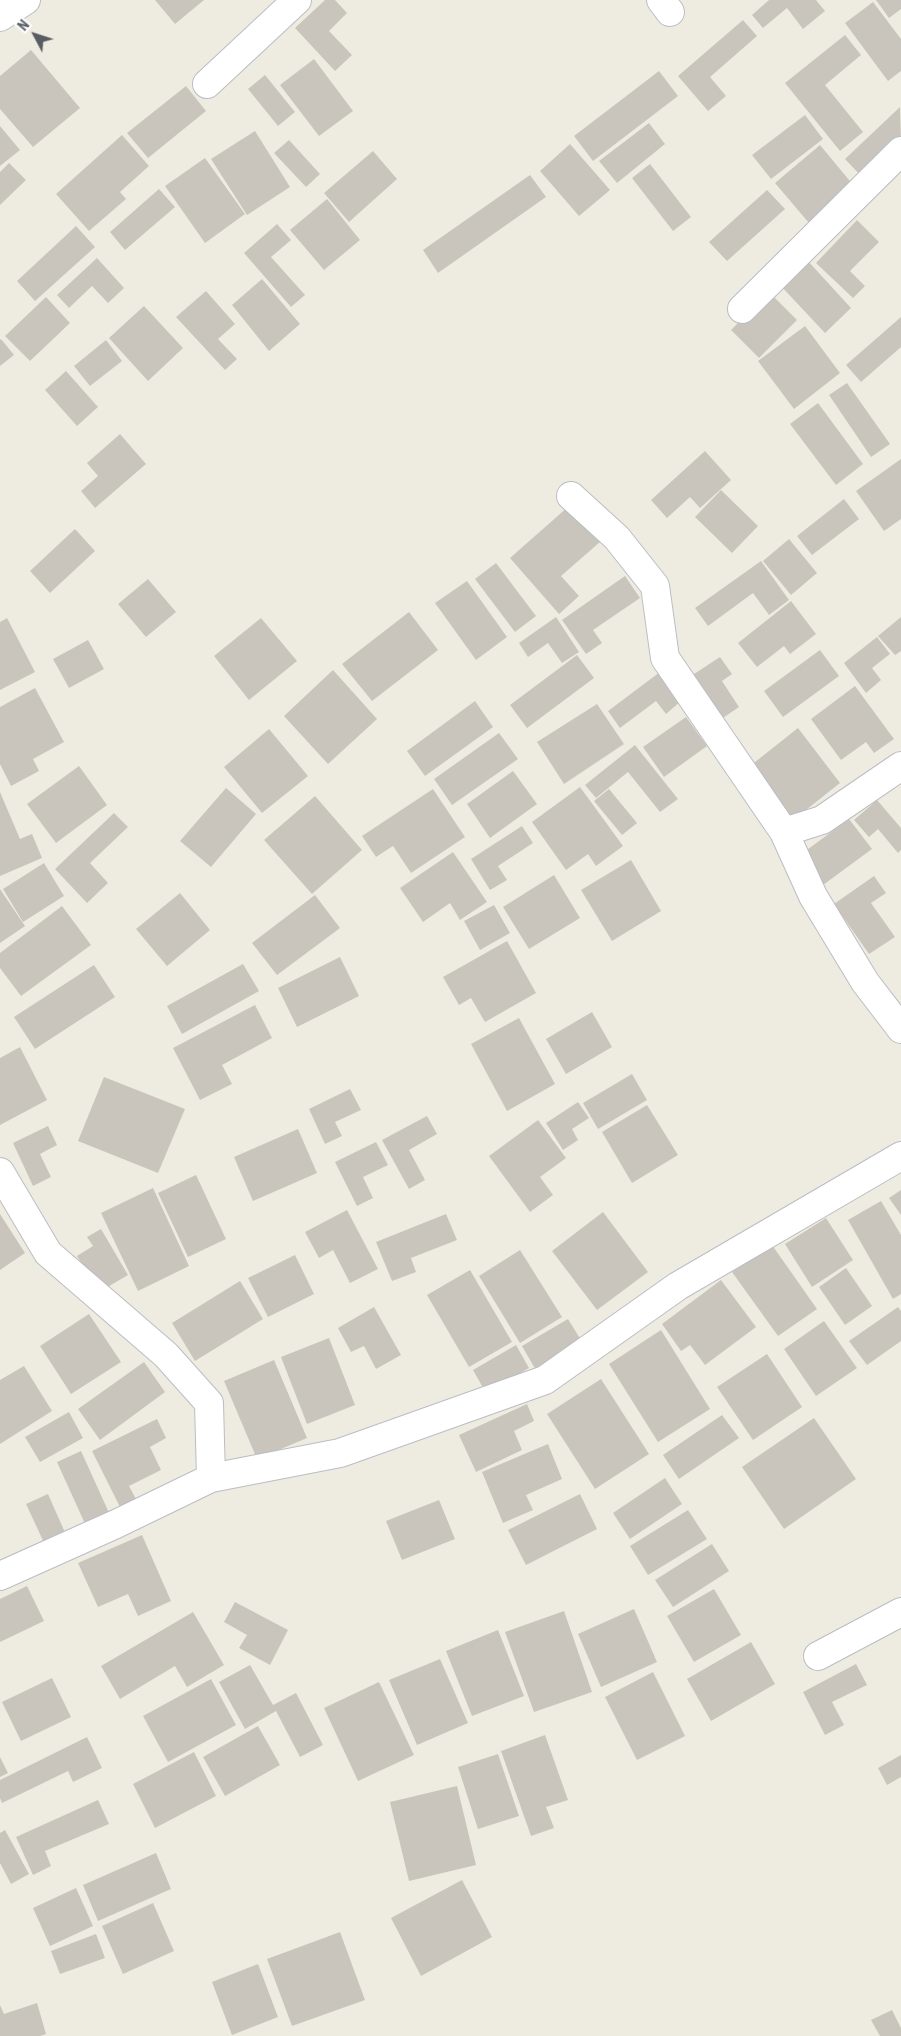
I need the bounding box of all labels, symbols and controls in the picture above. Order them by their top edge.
north arrow [10,10,60,60]
text: N [15,17,32,34]

